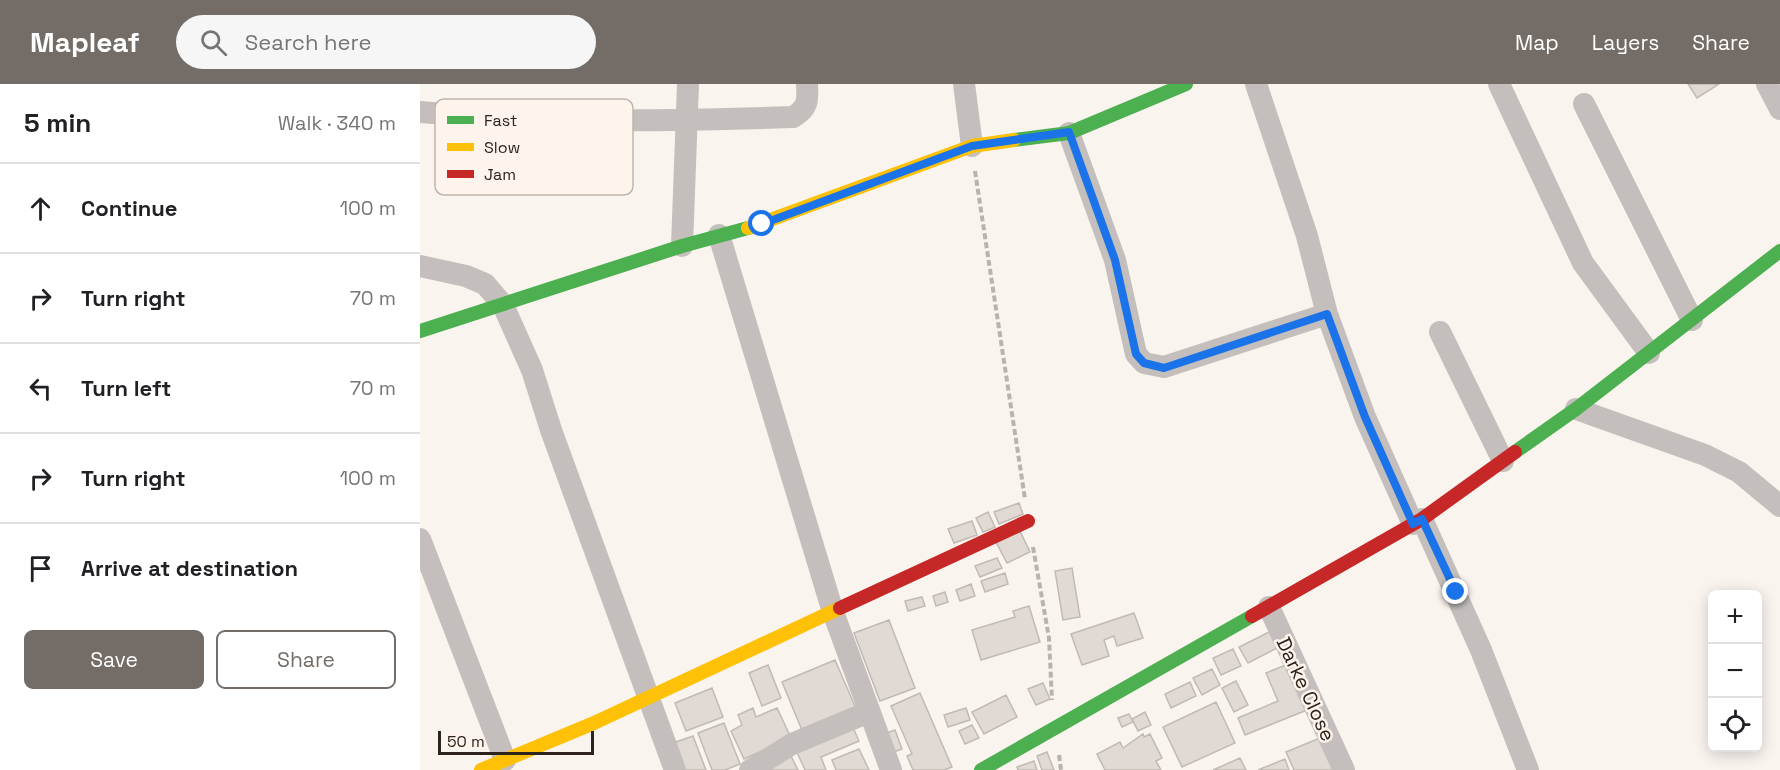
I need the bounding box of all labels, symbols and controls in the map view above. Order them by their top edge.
search box [176,15,596,69]
text: Mapleaf [30,24,140,60]
icon: search [197,26,230,59]
text: Search here [245,28,372,56]
text: Map [1515,29,1559,56]
text: Layers [1592,29,1659,56]
text: Share [1692,29,1750,56]
legend [435,99,633,195]
text: 5 min [24,106,91,140]
text: Walk · 340 m [278,110,396,136]
text: Fast [484,110,517,131]
text: Slow [484,137,520,158]
text: Jam [484,164,516,185]
icon: ahead [24,192,57,225]
text: Continue [81,194,177,222]
text: 100 m [340,195,396,221]
route start [748,210,774,236]
icon: right [24,282,57,315]
text: Turn right [81,284,186,312]
text: 70 m [350,285,396,311]
icon: left [24,372,57,405]
text: Turn left [81,374,171,402]
text: 70 m [350,375,396,401]
icon: right [24,462,57,495]
text: Turn right [81,464,186,492]
text: 100 m [340,465,396,491]
icon: arrive [24,552,57,585]
text: Arrive at destination [81,554,298,582]
route end [1442,578,1468,604]
map controls [1708,590,1762,752]
button: + [1708,590,1762,644]
button: Save [24,630,204,689]
button: Share [216,630,396,689]
street label: Darke Close [1271,633,1341,745]
button: − [1708,644,1762,698]
button: locate [1708,698,1762,752]
scale bar [438,728,594,756]
text: 50 m [447,731,485,752]

